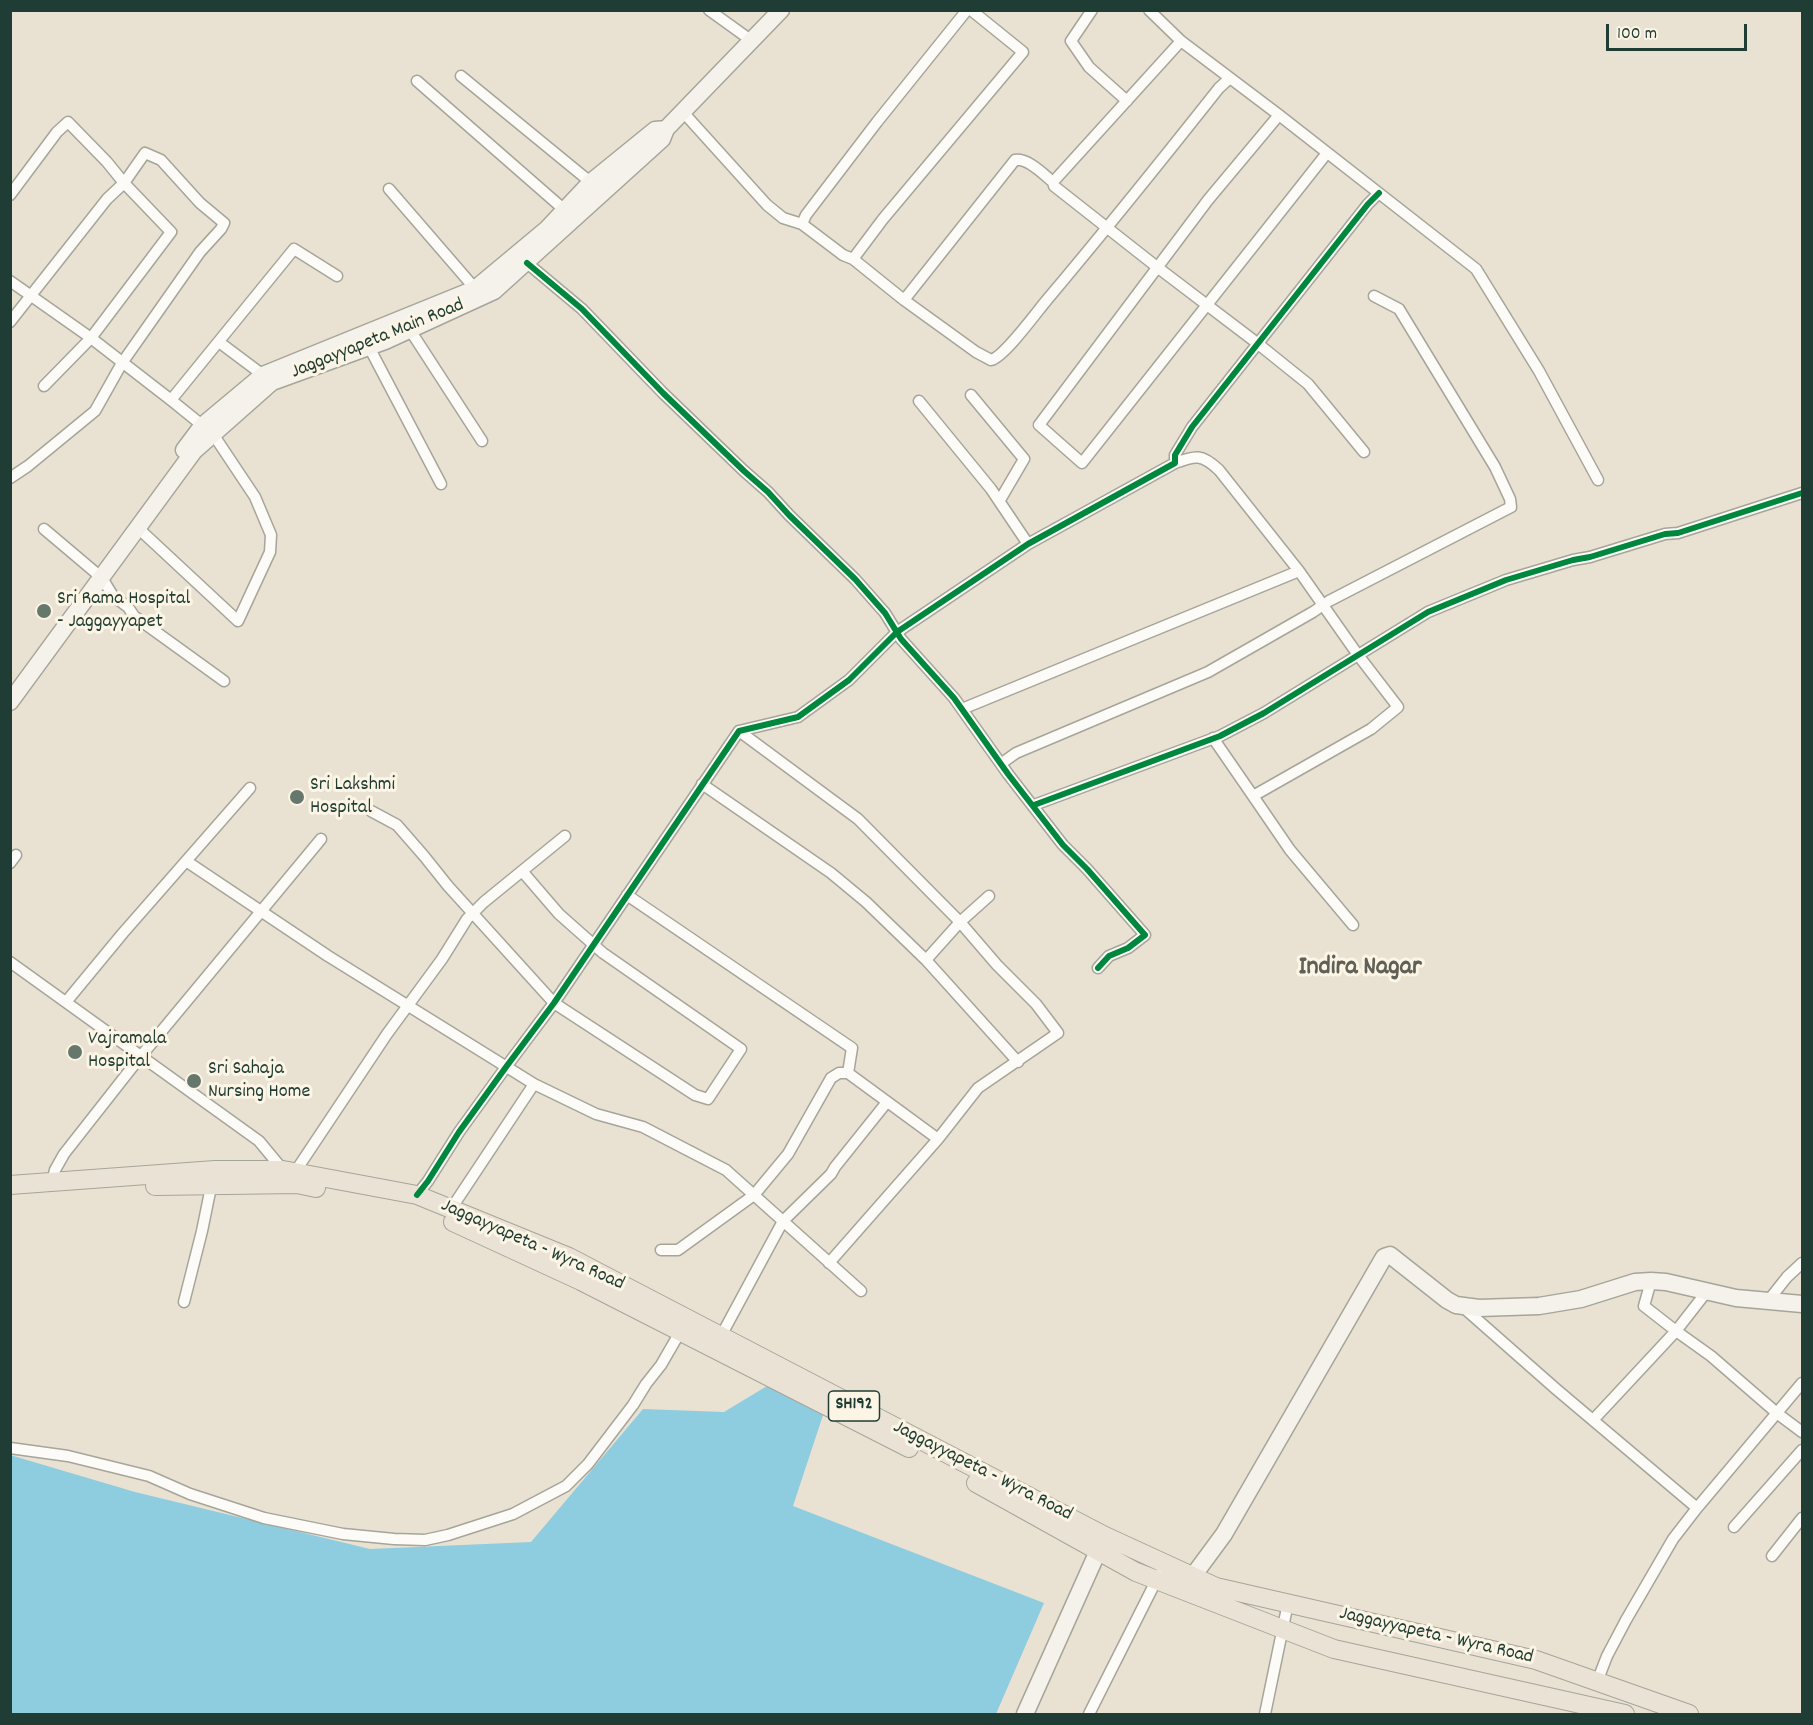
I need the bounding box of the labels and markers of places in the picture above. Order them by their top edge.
place label: Sri Rama Hospital - Jaggayyapet [57,588,190,635]
marker: Sri Rama Hospital - Jaggayyapet [35,602,53,620]
place label: Sri Lakshmi Hospital [310,774,395,821]
marker: Sri Lakshmi Hospital [288,788,306,806]
place label: Vajramala Hospital [88,1028,166,1075]
marker: Vajramala Hospital [66,1043,84,1061]
place label: Sri Sahaja Nursing Home [208,1058,310,1105]
marker: Sri Sahaja Nursing Home [185,1072,203,1090]

